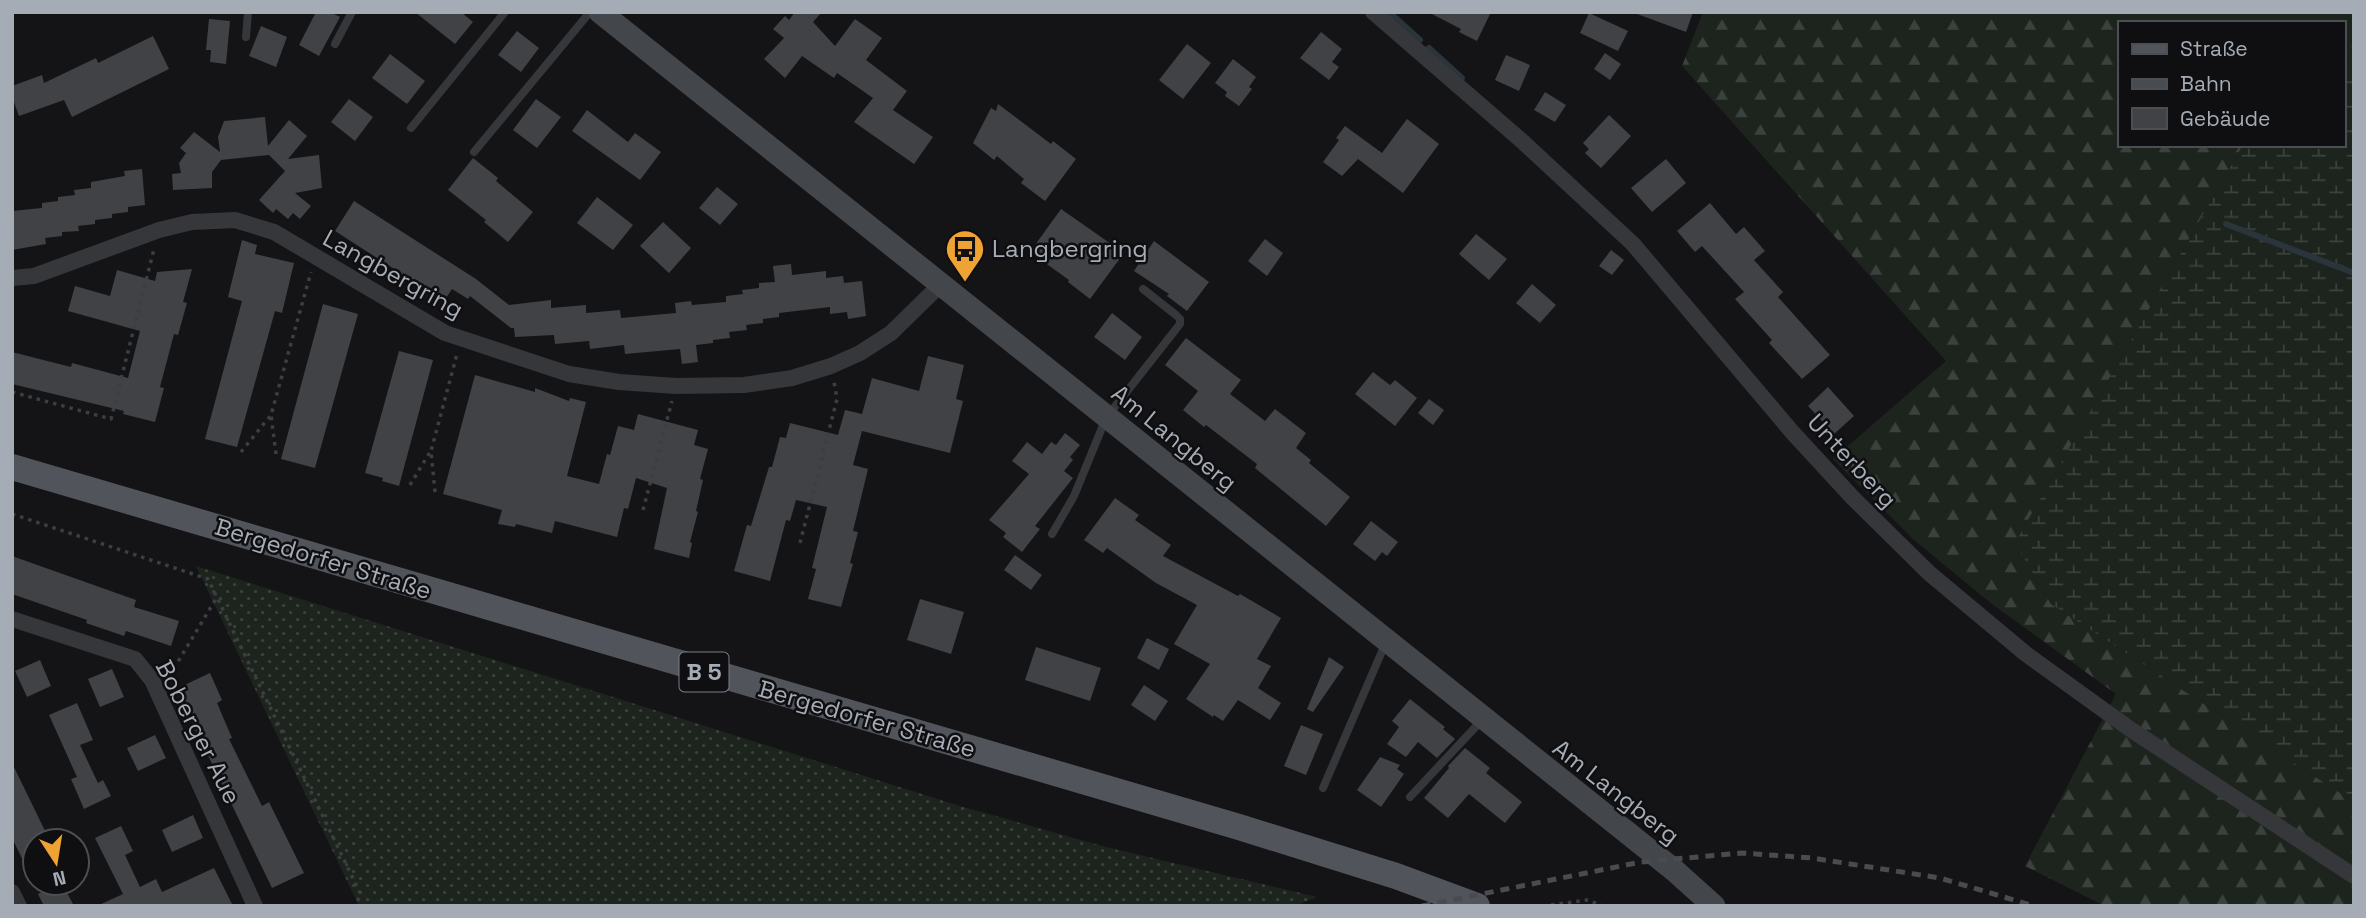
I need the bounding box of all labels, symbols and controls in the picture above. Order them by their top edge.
legend [2118,21,2345,147]
text: Straße [2180,35,2248,62]
text: Bahn [2180,70,2232,97]
text: Gebäude [2180,105,2270,132]
street label: Langbergring [318,222,469,325]
bus stop icon: Langbergring [944,228,986,283]
place label: Langbergring [992,233,1148,264]
street label: Am Langberg [1105,378,1243,498]
street label: Unterberg [1801,407,1904,514]
street label: Bergedorfer Straße [211,511,435,606]
road number: B 5 [680,652,728,692]
street label: Boberger Aue [149,655,248,809]
street label: Bergedorfer Straße [755,673,979,764]
street label: Am Langberg [1547,732,1686,851]
north arrow [21,827,91,897]
text: N [51,865,68,892]

